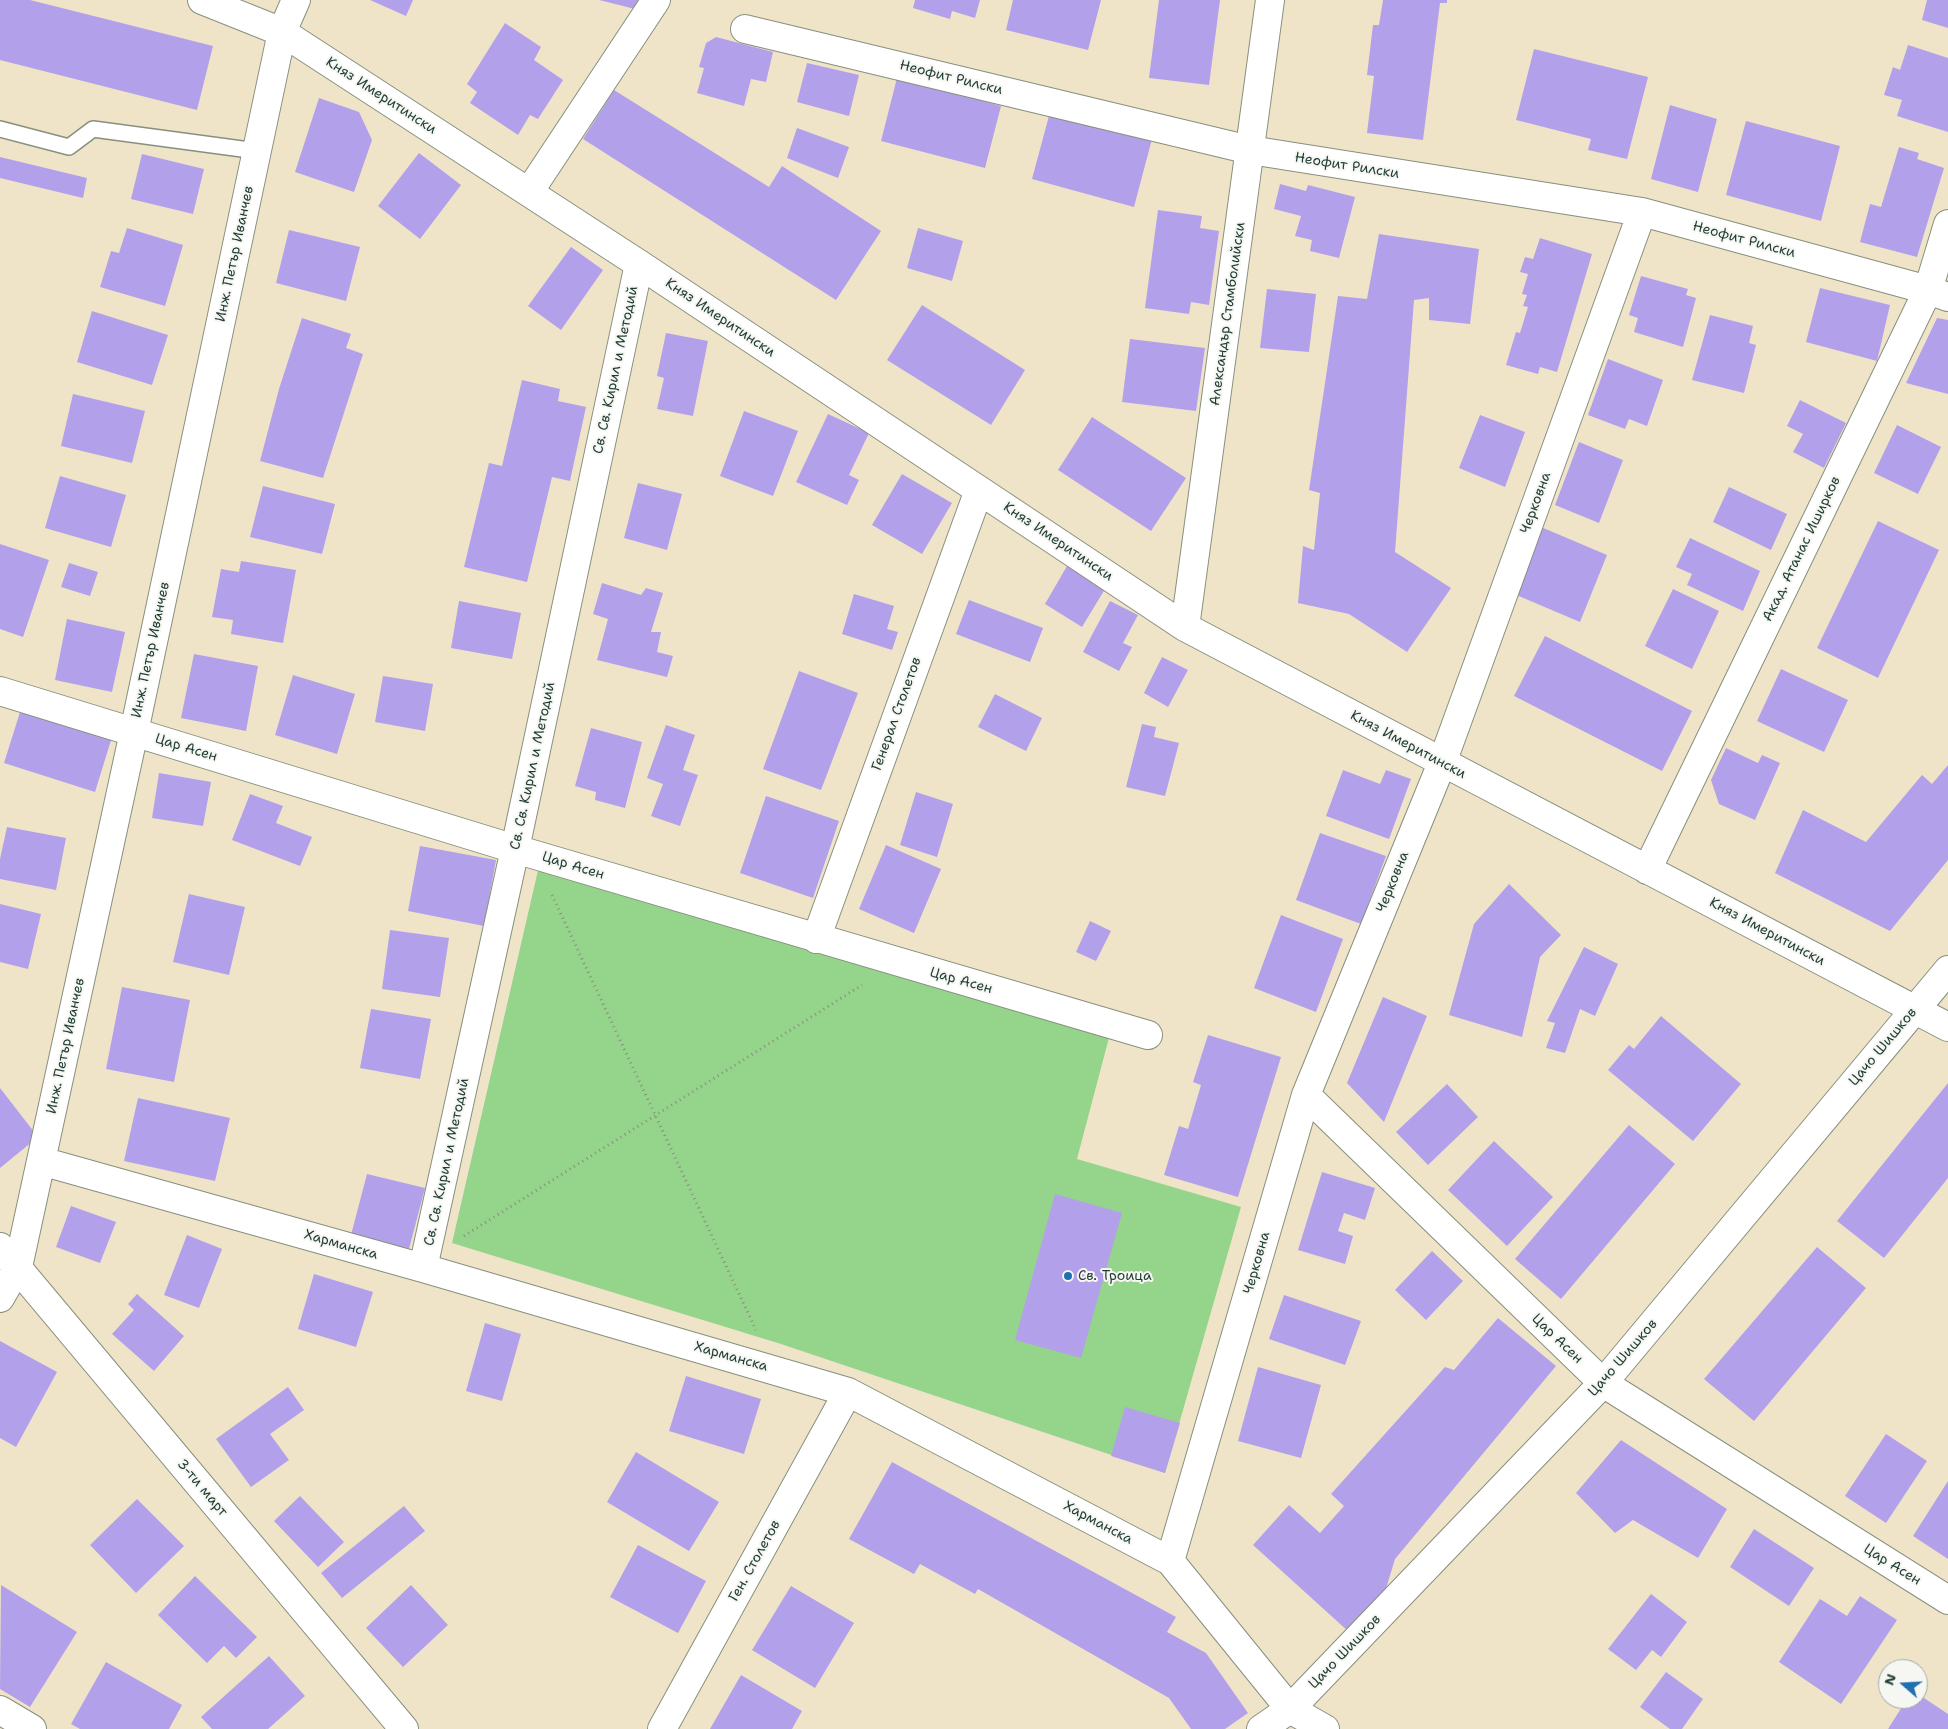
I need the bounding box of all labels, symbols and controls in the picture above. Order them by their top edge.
street label: Княз Имеритински [322,54,440,138]
street label: Неофит Рилски [898,57,1004,99]
street label: Неофит Рилски [1294,149,1400,183]
street label: Инж. Петър Иванчев [212,184,258,324]
street label: Неофит Рилски [1691,218,1797,262]
street label: Александър Стамболийски [1207,221,1249,407]
street label: Княз Имеритински [662,275,778,361]
street label: Св. Св. Кирил и Методий [590,284,642,456]
street label: Черковна [1517,470,1555,536]
street label: Акад. Атанас Иширков [1760,474,1844,624]
street label: Княз Имеритински [1000,499,1116,585]
street label: Инж. Петър Иванчев [128,580,174,720]
street label: Генерал Столетов [869,655,925,773]
street label: Св. Св. Кирил и Методий [507,680,559,852]
street label: Княз Имеритински [1347,707,1469,783]
street label: Цар Асен [153,731,219,765]
street label: Цар Асен [540,849,606,883]
street label: Черковна [1373,849,1413,915]
street label: Княз Имеритински [1706,894,1828,970]
street label: Цар Асен [928,964,994,998]
street label: Инж. Петър Иванчев [43,976,89,1116]
street label: Цачо Шишков [1845,1005,1921,1089]
street label: Св. Св. Кирил и Методий [421,1076,473,1248]
street label: Харманска [302,1226,380,1264]
street label: Черковна [1240,1230,1274,1296]
place label: Св. Троица [1078,1268,1152,1284]
marker: Св. Троица [1062,1270,1074,1282]
street label: Цар Асен [1528,1311,1586,1367]
street label: Цачо Шишков [1585,1316,1661,1400]
street label: Харманска [692,1338,770,1376]
street label: 3-ти март [173,1456,231,1520]
street label: Харманска [1061,1498,1135,1548]
street label: Ген. Столетов [726,1517,784,1605]
street label: Цар Асен [1860,1541,1924,1589]
street label: Цачо Шишков [1305,1611,1385,1693]
north arrow [1878,1659,1928,1709]
text: N [1879,1671,1900,1688]

